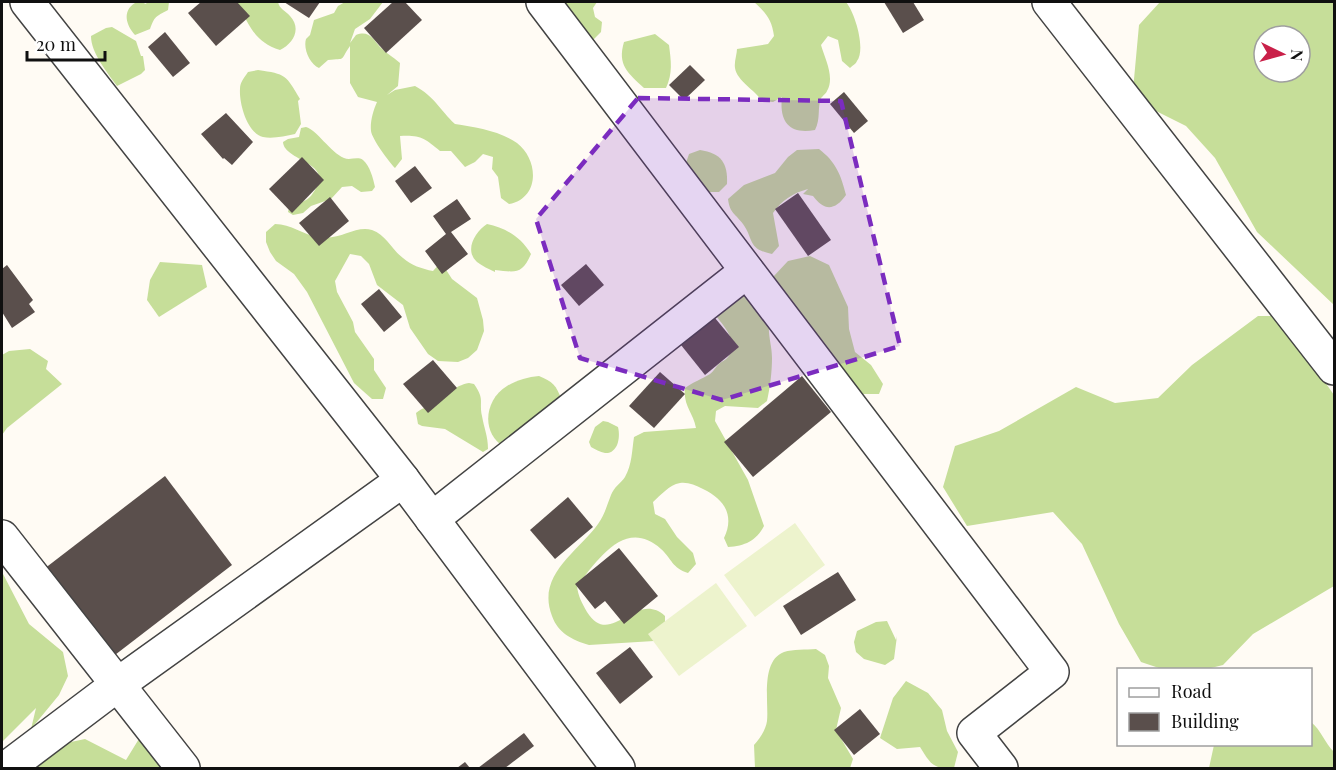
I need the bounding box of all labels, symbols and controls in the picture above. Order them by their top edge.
scale bar [27,24,105,62]
north arrow [1252,24,1312,84]
text: 20 m [36,32,76,56]
text: N [1286,49,1308,62]
legend [1117,668,1312,746]
text: Road [1171,679,1212,703]
text: Building [1171,709,1239,733]

